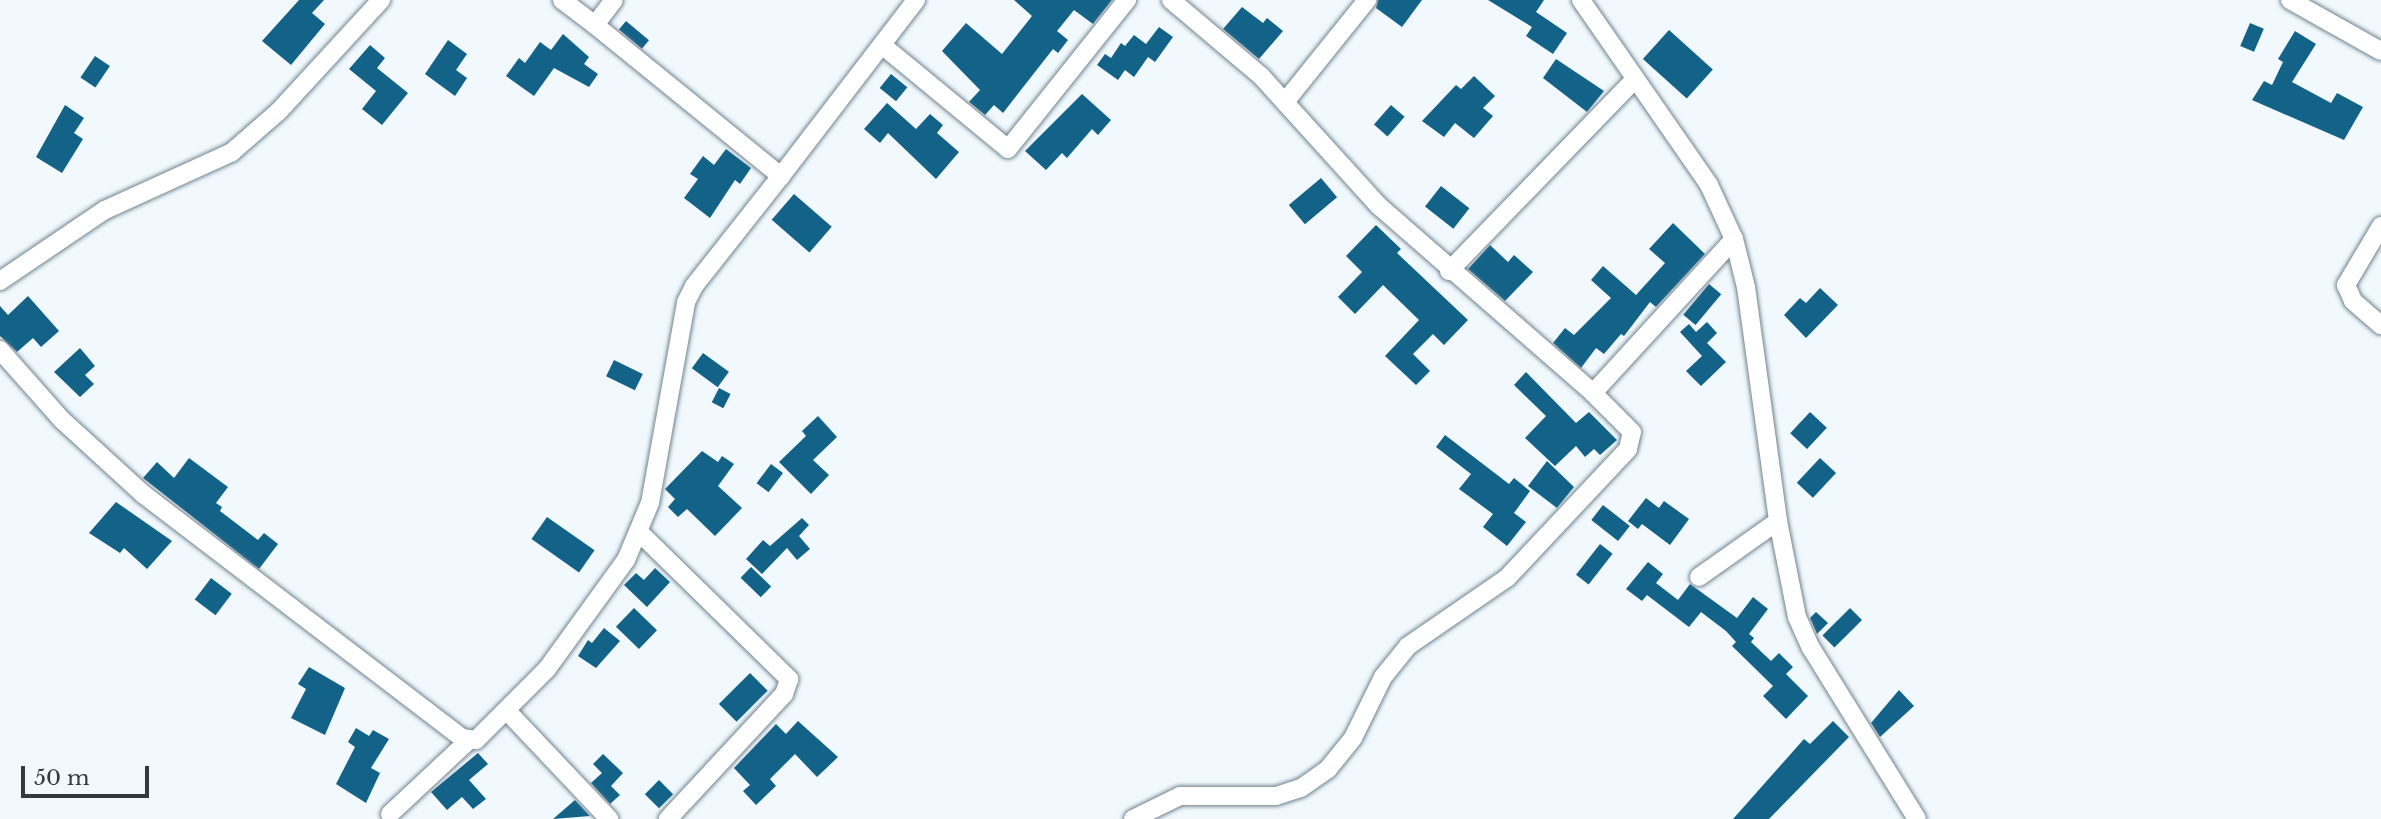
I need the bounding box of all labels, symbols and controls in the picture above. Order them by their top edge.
scale bar [24,752,152,796]
text: 50 m [34,765,89,791]

